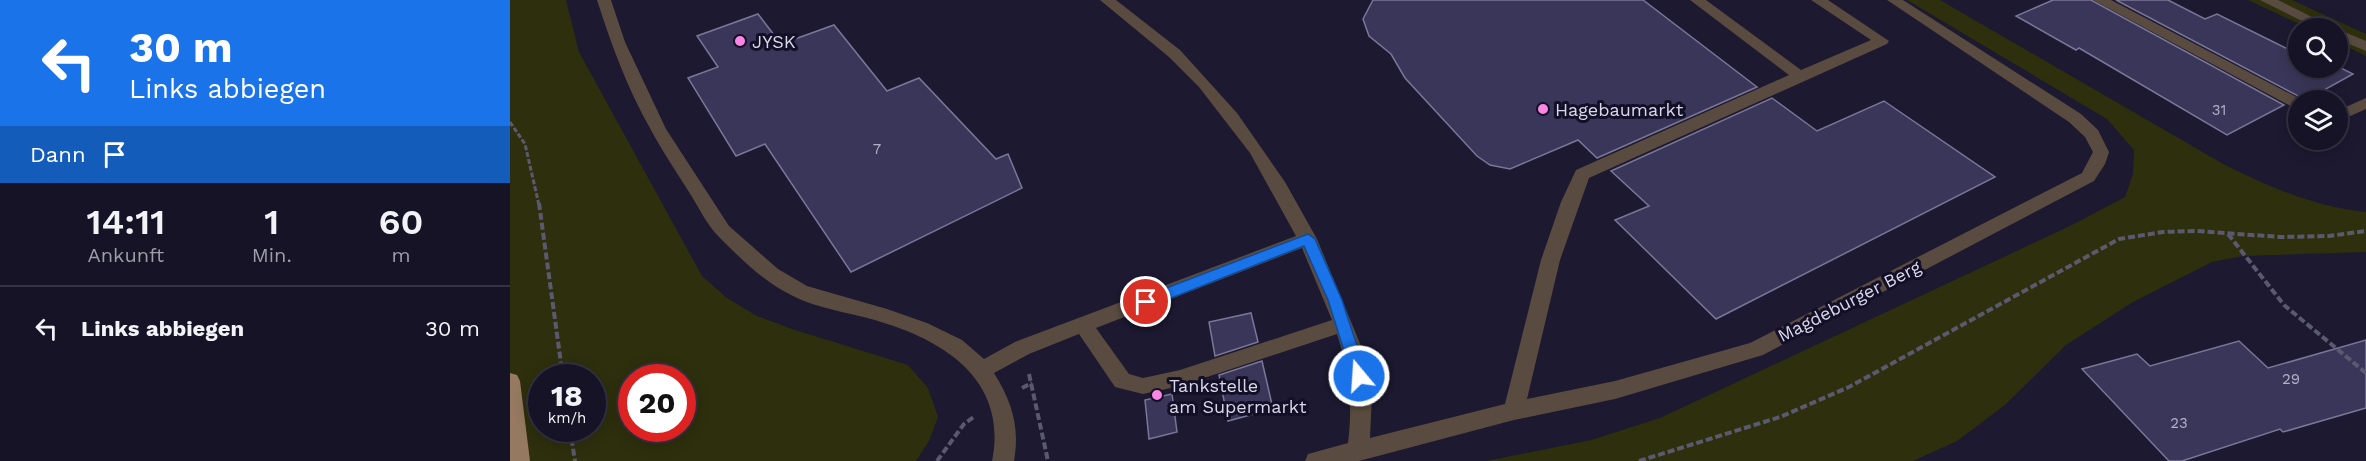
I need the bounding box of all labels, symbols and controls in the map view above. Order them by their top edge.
map controls [2288,18,2348,150]
button: search [2288,18,2348,78]
text: 30 m [129,23,233,72]
icon: left [30,24,108,102]
place label: JYSK [752,31,796,52]
marker: JYSK [733,34,747,48]
text: Links abbiegen [129,73,326,105]
button: layers [2288,90,2348,150]
place label: Hagebaumarkt [1555,99,1684,120]
house number: 31 [2212,101,2226,119]
marker: Hagebaumarkt [1536,102,1550,116]
icon: arrive [98,138,131,171]
house number: 7 [873,140,881,158]
text: Dann [30,142,86,167]
text: 14:11 [87,201,165,243]
text: 1 [264,201,279,243]
text: 60 [378,201,423,243]
text: Ankunft [87,243,164,267]
text: Min. [252,243,292,267]
text: m [391,243,410,267]
street label: Magdeburger Berg [1774,256,1924,346]
pin [1120,276,1171,327]
icon: arrive [1129,285,1162,318]
icon: left [30,312,63,345]
text: Links abbiegen [81,316,244,341]
text: 30 m [425,316,480,341]
position arrow [1327,344,1391,408]
speed limit sign: 20 [618,364,696,442]
house number: 29 [2282,370,2300,388]
place label: Tankstelle am Supermarkt [1169,375,1307,417]
text: 18 [551,378,583,413]
marker: Tankstelle am Supermarkt [1150,388,1164,402]
text: km/h [548,409,586,427]
house number: 23 [2170,414,2188,432]

